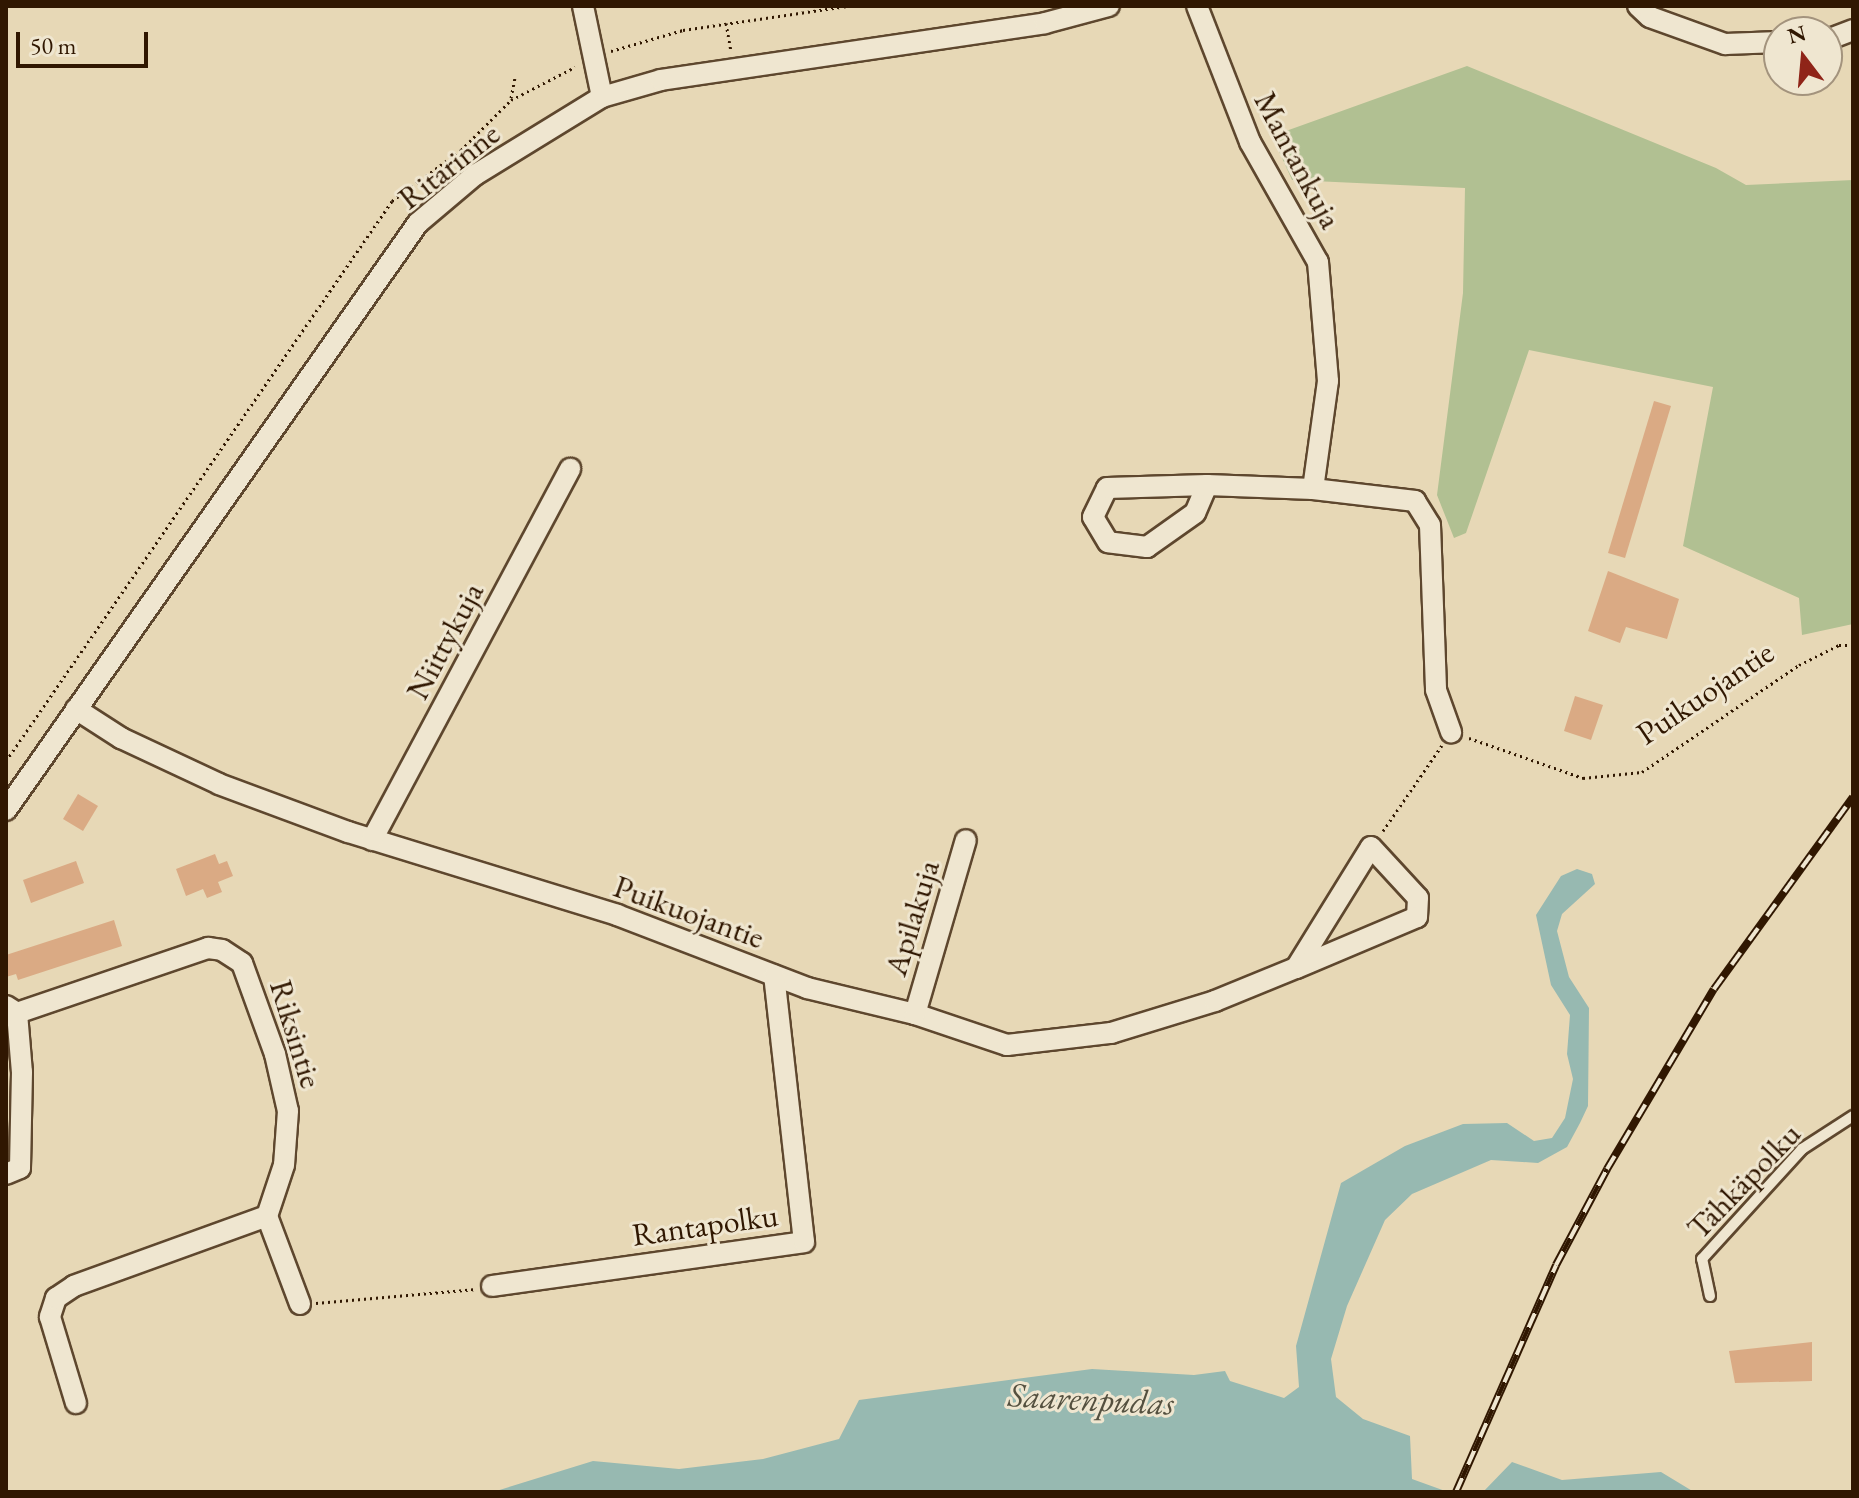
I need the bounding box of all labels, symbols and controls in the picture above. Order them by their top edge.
scale bar [20,16,152,66]
north arrow [1763,16,1843,96]
text: N [1784,18,1809,51]
text: 50 m [30,30,77,61]
street label: Mantankuja [1246,85,1350,235]
street label: Ritarinne [391,114,507,218]
street label: Niittykuja [398,576,492,706]
street label: Puikuojantie [1629,633,1781,753]
street label: Apilakuja [876,856,948,980]
street label: Puikuojantie [609,867,769,957]
street label: Riksintie [261,975,331,1093]
street label: Tähkäpolku [1679,1115,1809,1247]
street label: Rantapolku [630,1196,780,1254]
water label: Saarenpudas [1007,1374,1175,1424]

